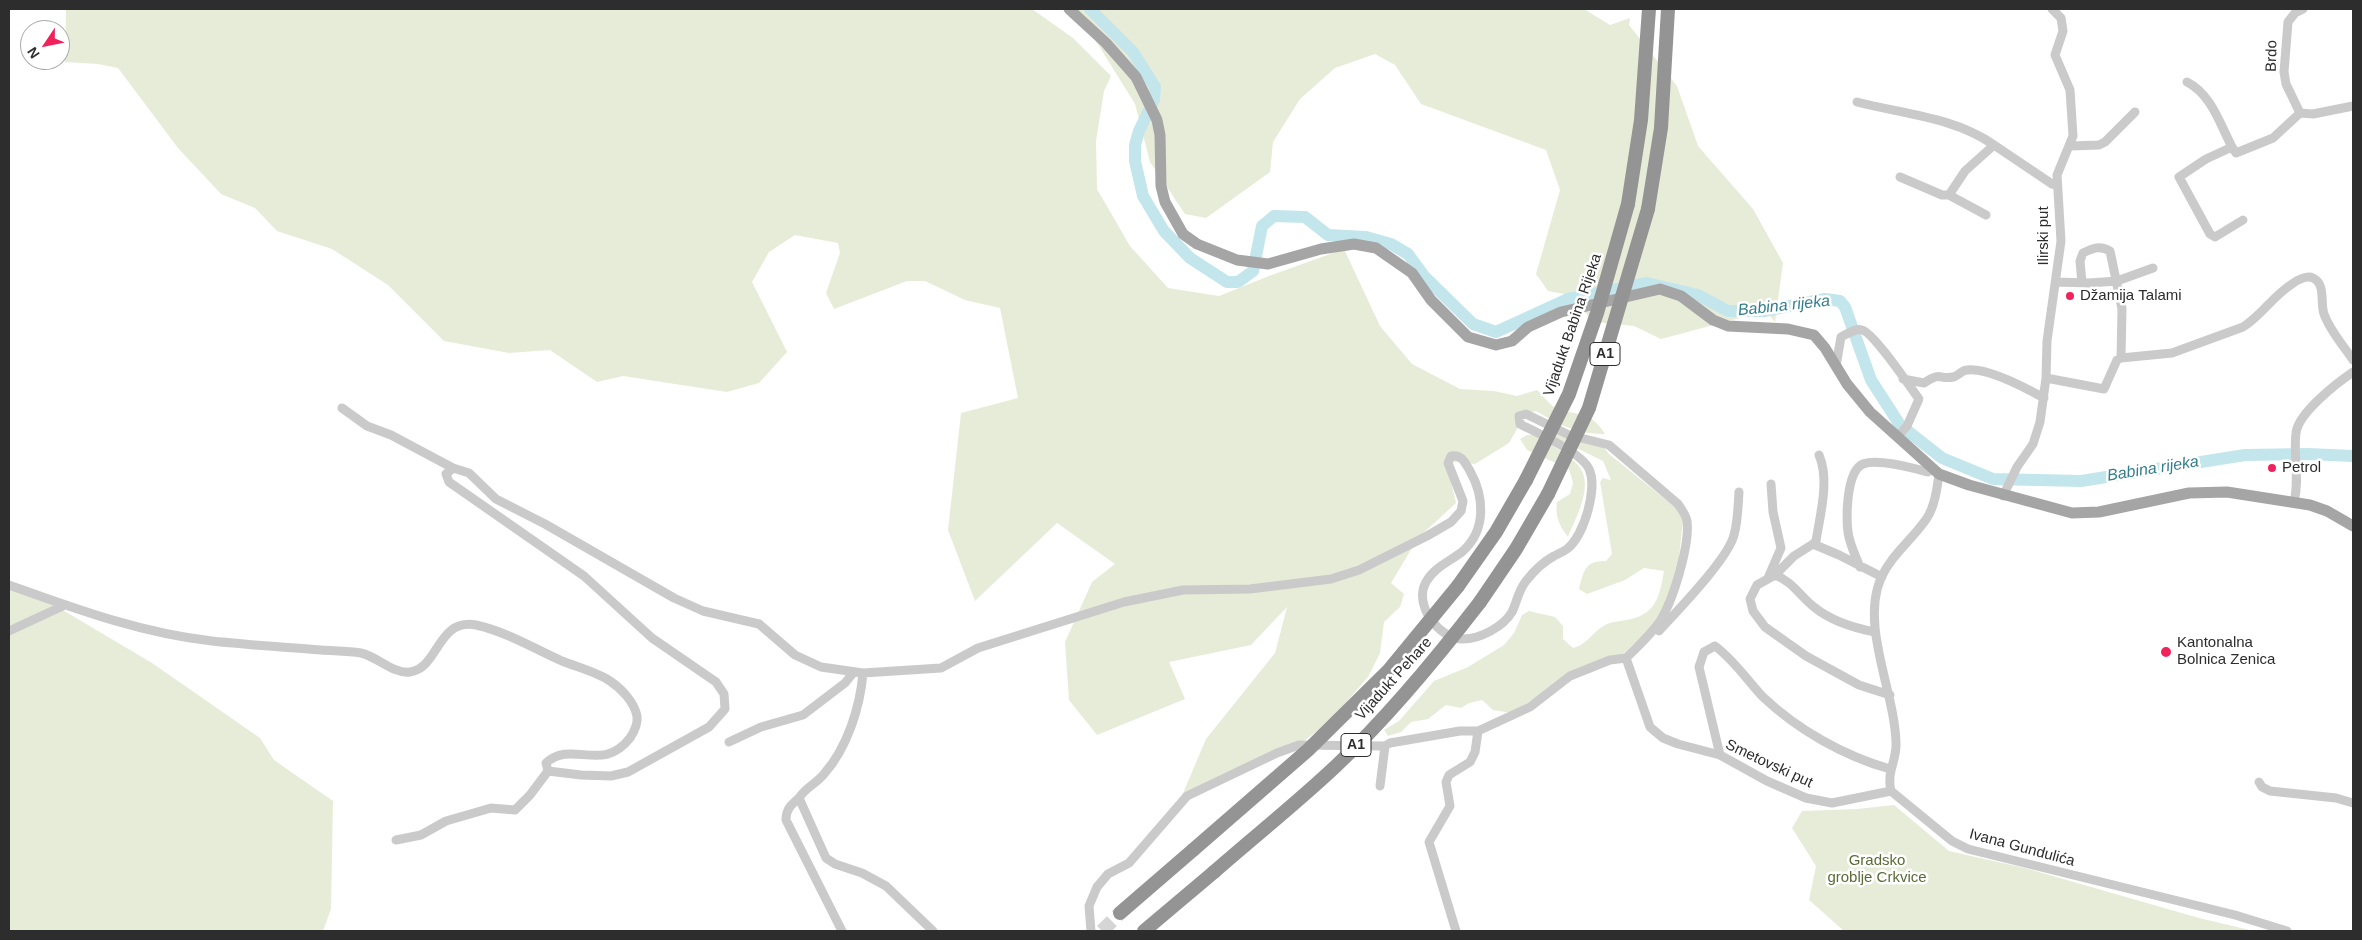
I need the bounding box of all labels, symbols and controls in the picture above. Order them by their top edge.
north arrow [20,20,70,70]
street label: Brdo [2263,40,2281,72]
text: N [24,44,43,61]
street label: Ilirski put [2035,206,2053,266]
street label: Vijadukt Babina Rijeka [1540,251,1606,399]
place label: Džamija Talami [2080,287,2182,305]
marker: Džamija Talami [2064,290,2076,302]
water label: Babina rijeka [1737,292,1831,320]
road number: A1 [1590,342,1620,366]
water label: Babina rijeka [2106,452,2200,486]
place label: Petrol [2282,459,2321,477]
marker: Petrol [2266,462,2278,474]
street label: Vijadukt Pehare [1352,634,1436,724]
place label: Kantonalna Bolnica Zenica [2177,634,2275,669]
marker: Kantonalna Bolnica Zenica [2159,645,2173,659]
road number: A1 [1341,734,1371,756]
street label: Smetovski put [1723,736,1815,792]
street label: Ivana Gundulića [1967,825,2077,871]
park label: Gradsko groblje Crkvice [1827,852,1927,887]

